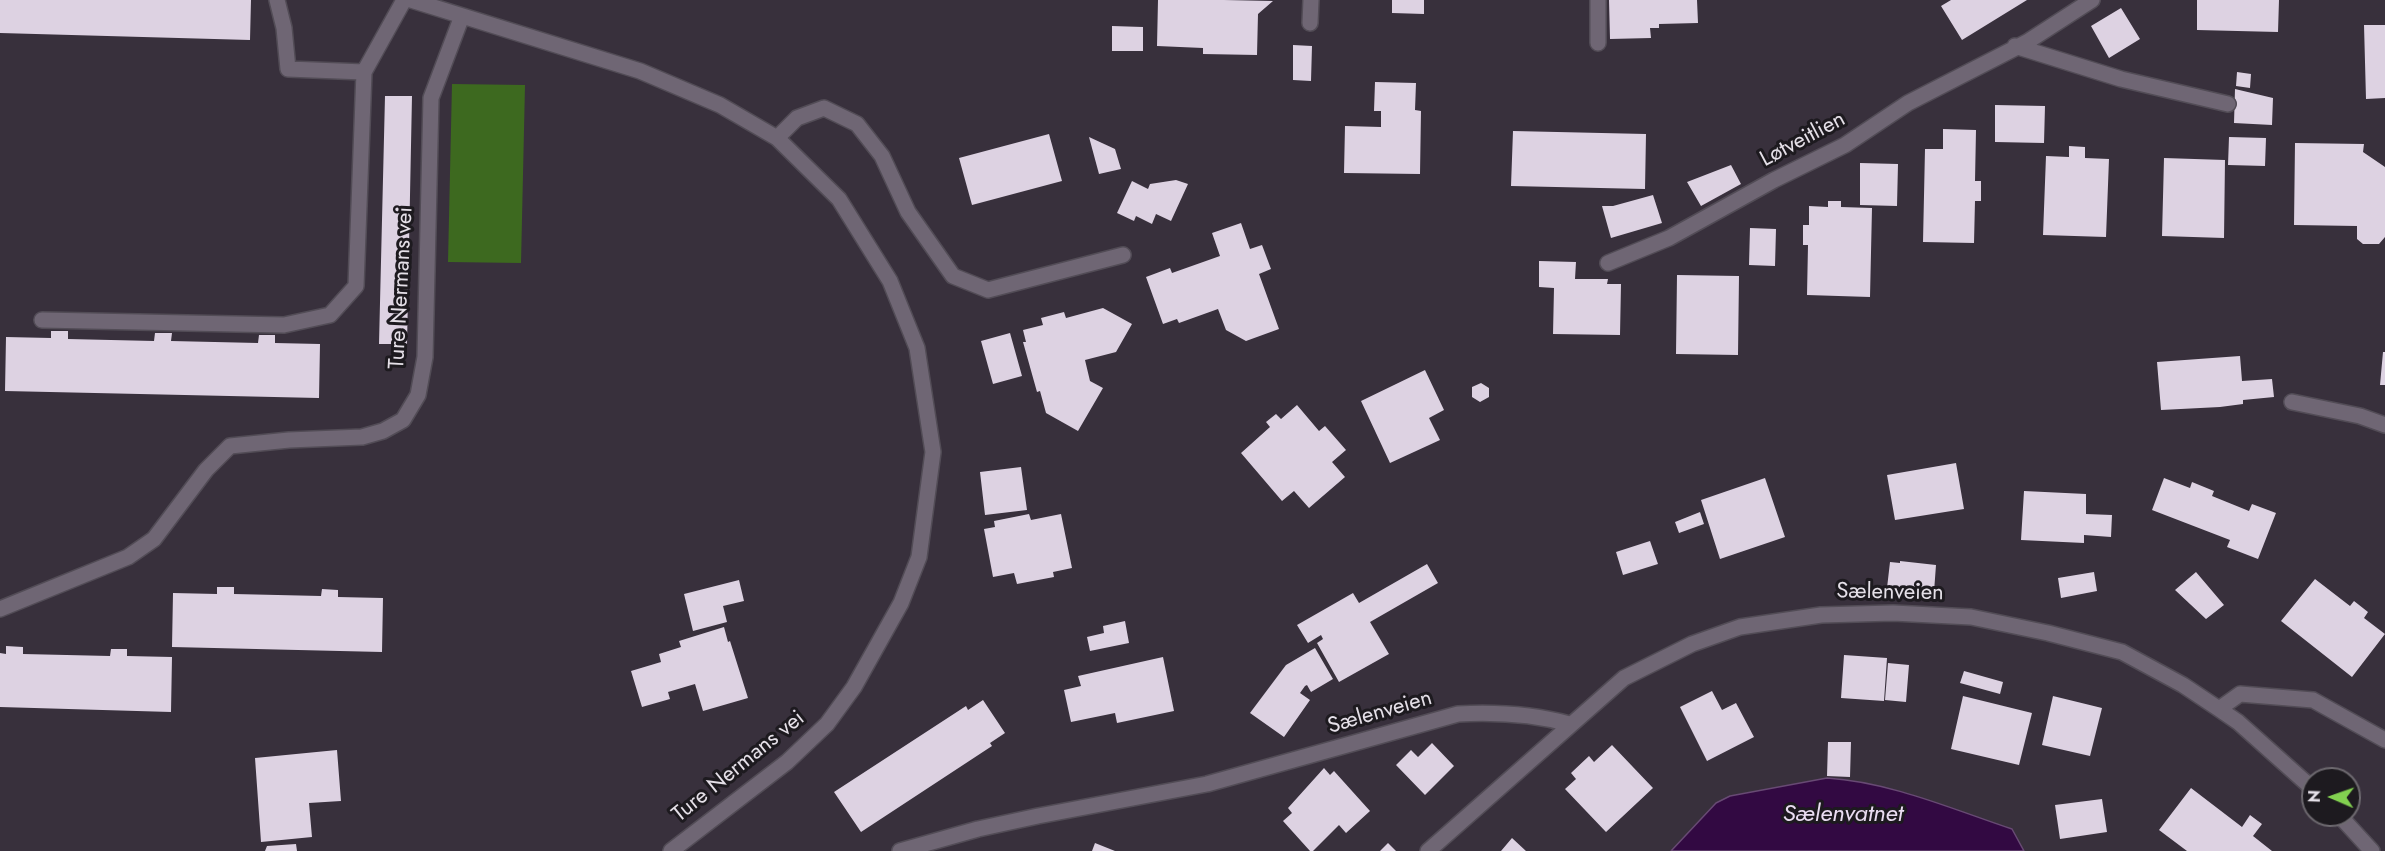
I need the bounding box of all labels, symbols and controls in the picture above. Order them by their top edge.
street label: Løtveitlien [1756,107,1850,173]
street label: Ture Nermans vei [385,206,419,370]
street label: Sælenveien [1836,579,1944,607]
street label: Sælenveien [1325,686,1435,740]
street label: Ture Nermans vei [668,706,810,828]
north arrow [2301,767,2361,827]
text: N [2303,790,2326,803]
water label: Sælenvatnet [1783,801,1903,829]

